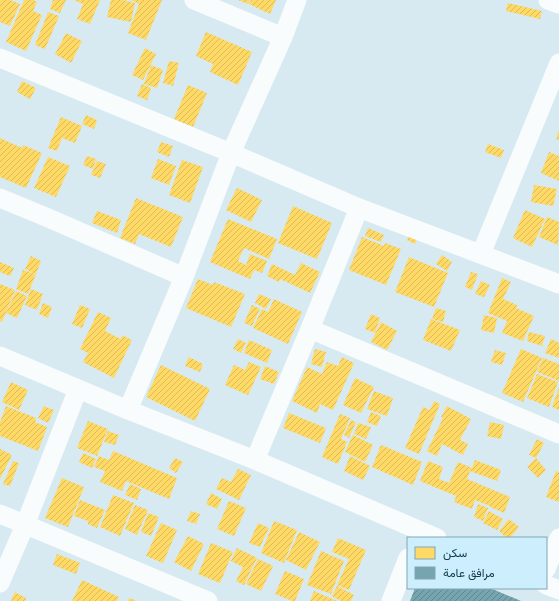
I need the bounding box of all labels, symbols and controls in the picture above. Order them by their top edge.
legend [407,537,547,589]
text: سكن [443,546,467,561]
text: مرافق عامة [443,566,495,581]

